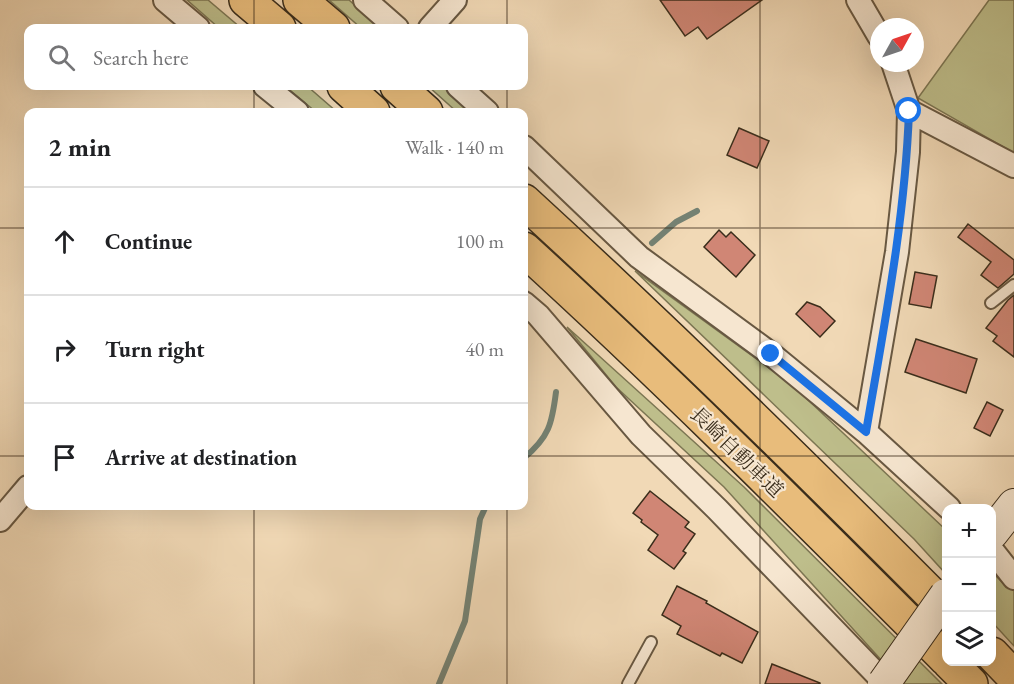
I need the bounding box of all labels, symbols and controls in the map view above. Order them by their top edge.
north arrow [870,18,924,72]
search box [24,24,528,90]
icon: search [45,41,78,74]
text: Search here [93,43,188,72]
route start [895,97,921,123]
text: 2 min [48,130,111,164]
text: Walk · 140 m [405,134,504,160]
icon: ahead [48,225,81,258]
text: Continue [105,227,192,256]
text: 100 m [456,228,504,254]
icon: right [48,333,81,366]
text: Turn right [105,335,204,364]
text: 40 m [465,336,504,362]
route end [757,340,783,366]
street label: 長崎自動車道 [685,401,789,503]
icon: arrive [48,441,81,474]
text: Arrive at destination [105,443,297,472]
map controls [942,504,996,666]
button: + [942,504,996,558]
button: − [942,558,996,612]
button: layers [942,612,996,666]

